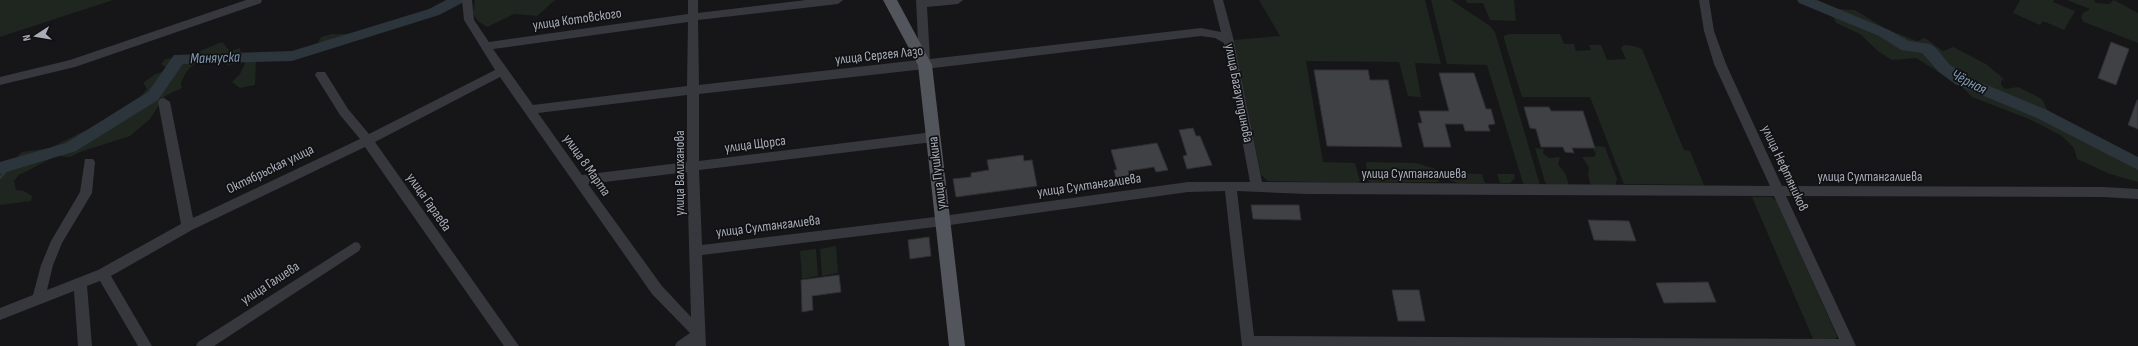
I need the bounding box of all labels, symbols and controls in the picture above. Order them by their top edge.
street label: улица Котовского [531,4,623,34]
north arrow [16,16,56,56]
text: N [20,34,34,42]
street label: улица Сергея Лазо [834,42,924,68]
street label: улица Багаутдинова [1221,42,1257,144]
water label: Маняуска [190,48,240,68]
water label: Чёрная [1948,65,1990,99]
street label: улица Нефтяников [1758,122,1812,214]
street label: улица Валиханова [671,130,688,216]
street label: улица 8 Марта [559,131,615,199]
street label: улица Щорса [723,132,787,156]
street label: улица Пушкина [924,136,950,210]
street label: Октябрьская улица [224,141,316,197]
street label: улица Султангалиева [1362,165,1466,182]
street label: улица Султангалиева [1818,168,1922,185]
street label: улица Султангалиева [1036,169,1142,201]
street label: улица Гараева [403,170,455,234]
street label: улица Султангалиева [715,211,821,241]
street label: улица Галиева [237,258,303,308]

